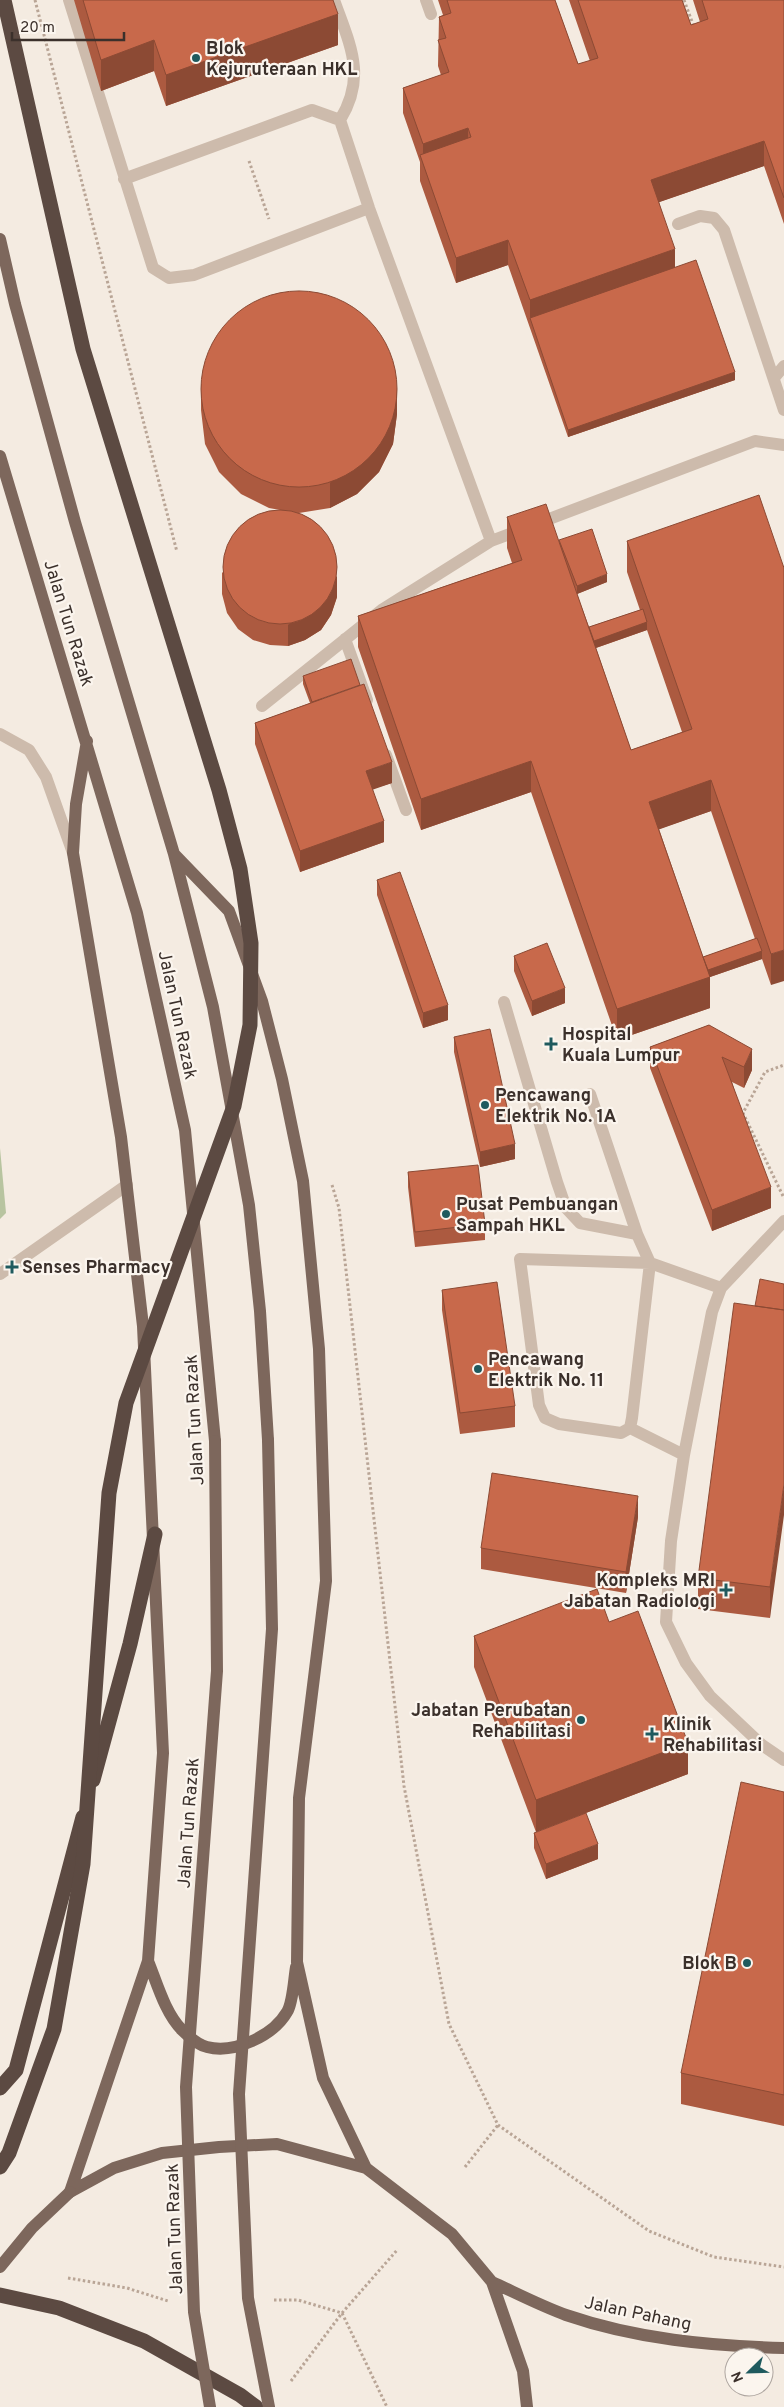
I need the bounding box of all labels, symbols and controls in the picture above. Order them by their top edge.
scale bar [12,10,125,42]
text: 20 m [20,19,55,38]
place label: Blok Kejuruteraan HKL [206,38,358,82]
marker: Blok Kejuruteraan HKL [190,52,202,64]
street label: Jalan Tun Razak [37,557,98,690]
street label: Jalan Tun Razak [152,949,201,1082]
place label: Hospital Kuala Lumpur [562,1024,681,1068]
marker: Hospital Kuala Lumpur [544,1037,558,1051]
place label: Pencawang Elektrik No. 1A [495,1085,616,1129]
marker: Pencawang Elektrik No. 1A [479,1099,491,1111]
place label: Pusat Pembuangan Sampah HKL [456,1194,618,1238]
marker: Pusat Pembuangan Sampah HKL [440,1208,452,1220]
place label: Senses Pharmacy [22,1257,171,1280]
marker: Senses Pharmacy [6,1261,18,1273]
place label: Pencawang Elektrik No. 11 [488,1349,604,1393]
street label: Jalan Tun Razak [181,1354,210,1486]
marker: Pencawang Elektrik No. 11 [472,1363,484,1375]
place label: Kompleks MRI Jabatan Radiologi [564,1570,715,1614]
marker: Kompleks MRI Jabatan Radiologi [719,1583,733,1597]
place label: Jabatan Perubatan Rehabilitasi [411,1700,571,1744]
marker: Jabatan Perubatan Rehabilitasi [575,1714,587,1726]
place label: Klinik Rehabilitasi [663,1714,762,1758]
marker: Klinik Rehabilitasi [645,1727,659,1741]
street label: Jalan Tun Razak [173,1757,206,1889]
place label: Blok B [682,1953,737,1976]
marker: Blok B [741,1957,753,1969]
street label: Jalan Tun Razak [162,2163,189,2295]
street label: Jalan Pahang [582,2292,693,2337]
north arrow [724,2347,774,2397]
text: N [729,2369,748,2384]

